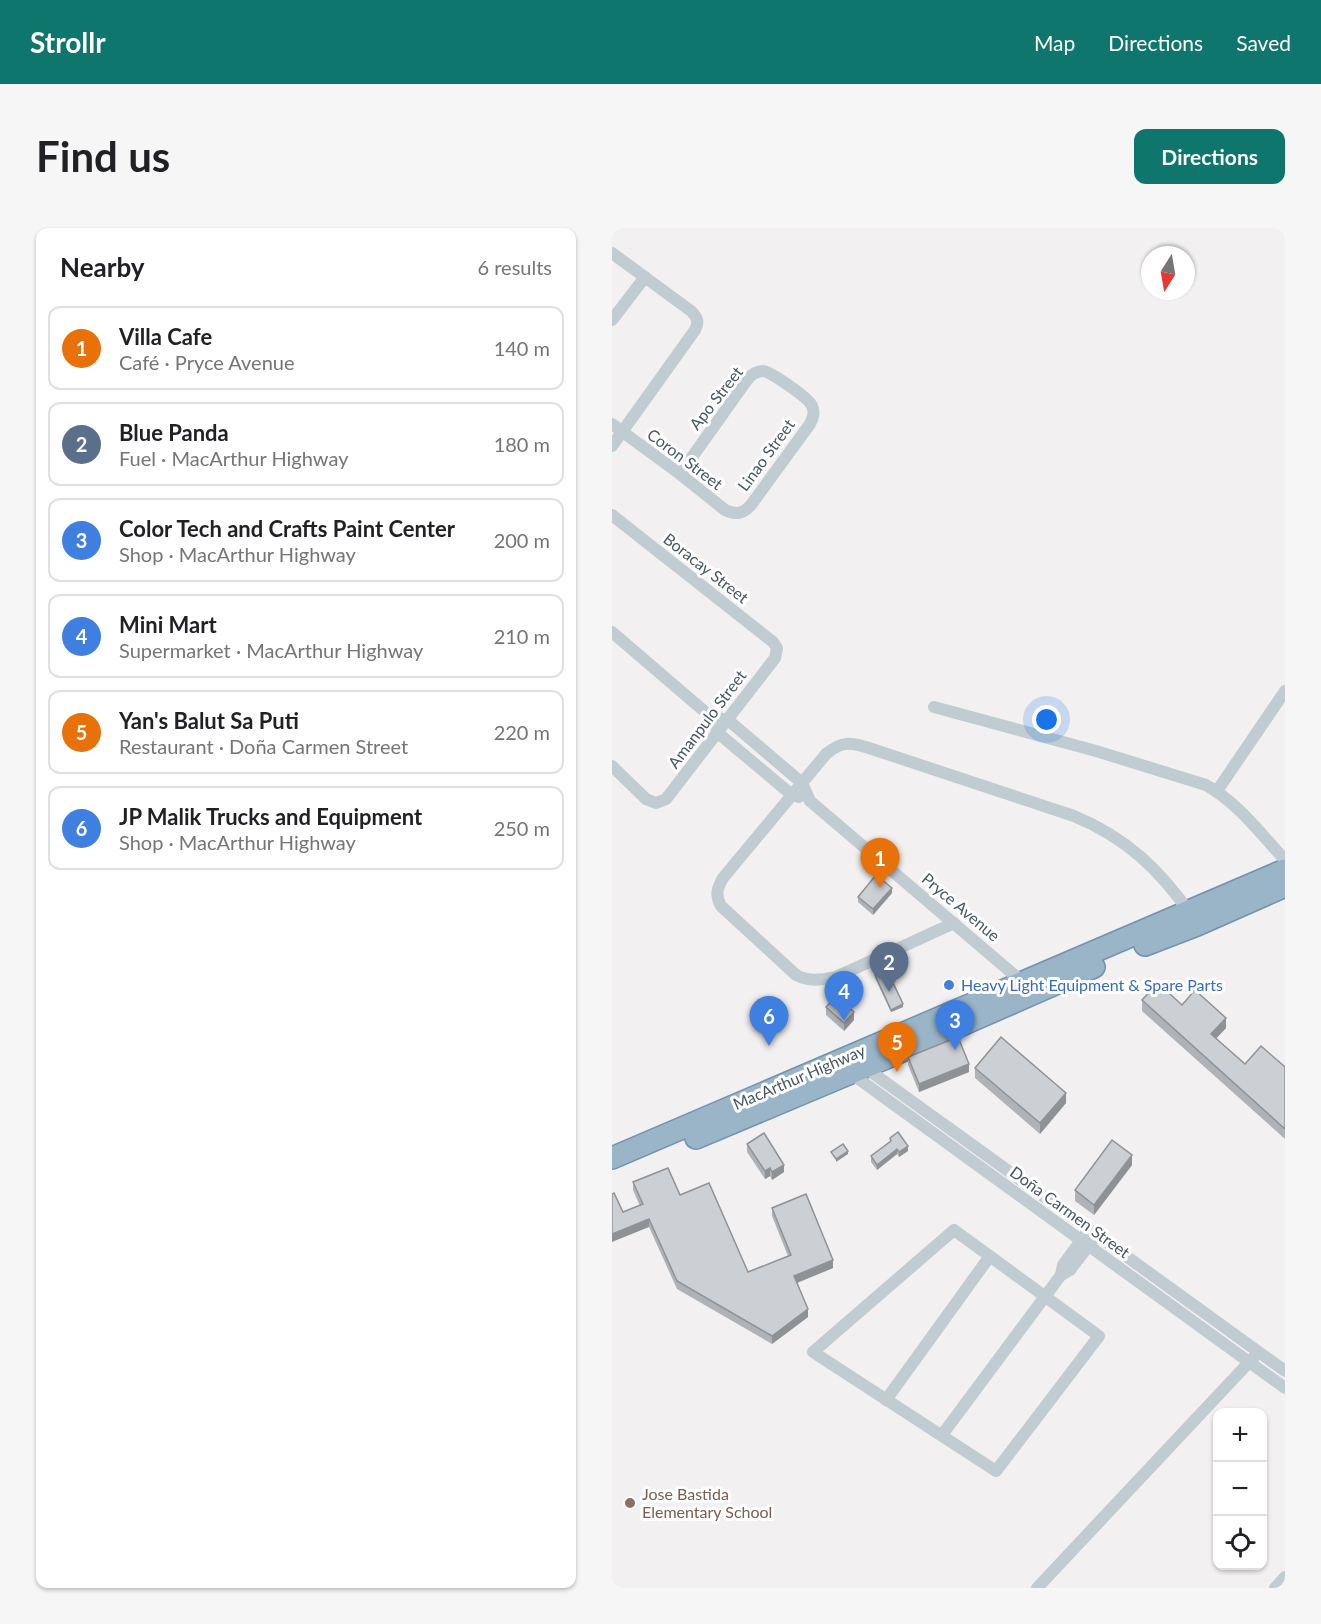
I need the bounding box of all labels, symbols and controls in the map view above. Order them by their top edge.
text: Strollr [30,25,106,59]
text: Map [1034,30,1075,55]
text: Directions [1108,30,1203,55]
text: Saved [1236,30,1291,55]
button: Directions [1134,129,1285,184]
text: Find us [36,131,170,181]
north arrow [1141,246,1195,300]
text: Nearby [60,251,145,283]
text: 6 results [477,255,552,279]
text: Villa Cafe [119,323,212,350]
text: 1 [76,336,87,360]
text: 140 m [494,336,550,360]
text: Café · Pryce Avenue [119,350,295,374]
street label: Apo Street [685,362,746,433]
street label: Linao Street [733,415,798,494]
text: Blue Panda [119,419,229,446]
street label: Coron Street [644,424,727,493]
text: 2 [76,432,87,456]
text: 180 m [494,432,550,456]
text: Fuel · MacArthur Highway [119,446,348,470]
text: Color Tech and Crafts Paint Center [119,515,455,542]
text: 3 [76,528,87,552]
text: 200 m [494,528,550,552]
street label: Boracay Street [660,529,753,607]
text: Shop · MacArthur Highway [119,542,356,566]
text: Mini Mart [119,611,217,638]
text: 4 [76,624,87,648]
text: 210 m [494,624,550,648]
text: Supermarket · MacArthur Highway [119,638,423,662]
street label: Amanpulo Street [664,666,750,771]
your location [1032,705,1061,734]
text: Yan's Balut Sa Puti [119,707,299,734]
text: 5 [76,720,87,744]
text: 220 m [494,720,550,744]
text: Restaurant · Doña Carmen Street [119,734,408,758]
text: JP Malik Trucks and Equipment [119,803,422,830]
text: 6 [76,816,87,840]
text: 250 m [494,816,550,840]
text: Shop · MacArthur Highway [119,830,356,854]
pin: 1 [860,838,900,888]
street label: Pryce Avenue [919,869,1004,945]
pin: 2 [870,942,908,992]
pin: 4 [824,972,864,1021]
place label: Heavy Light Equipment & Spare Parts [961,975,1223,994]
marker: Heavy Light Equipment & Spare Parts [942,978,956,992]
pin: 6 [750,996,788,1046]
pin: 3 [936,1000,974,1050]
pin: 5 [878,1022,916,1072]
street label: MacArthur Highway [730,1040,868,1113]
street label: Doña Carmen Street [1007,1162,1134,1262]
map controls [1213,1408,1267,1570]
button: + [1213,1408,1267,1462]
button: − [1213,1462,1267,1516]
place label: Jose Bastida Elementary School [642,1484,772,1521]
marker: Jose Bastida Elementary School [623,1496,637,1510]
button: locate [1213,1516,1267,1570]

